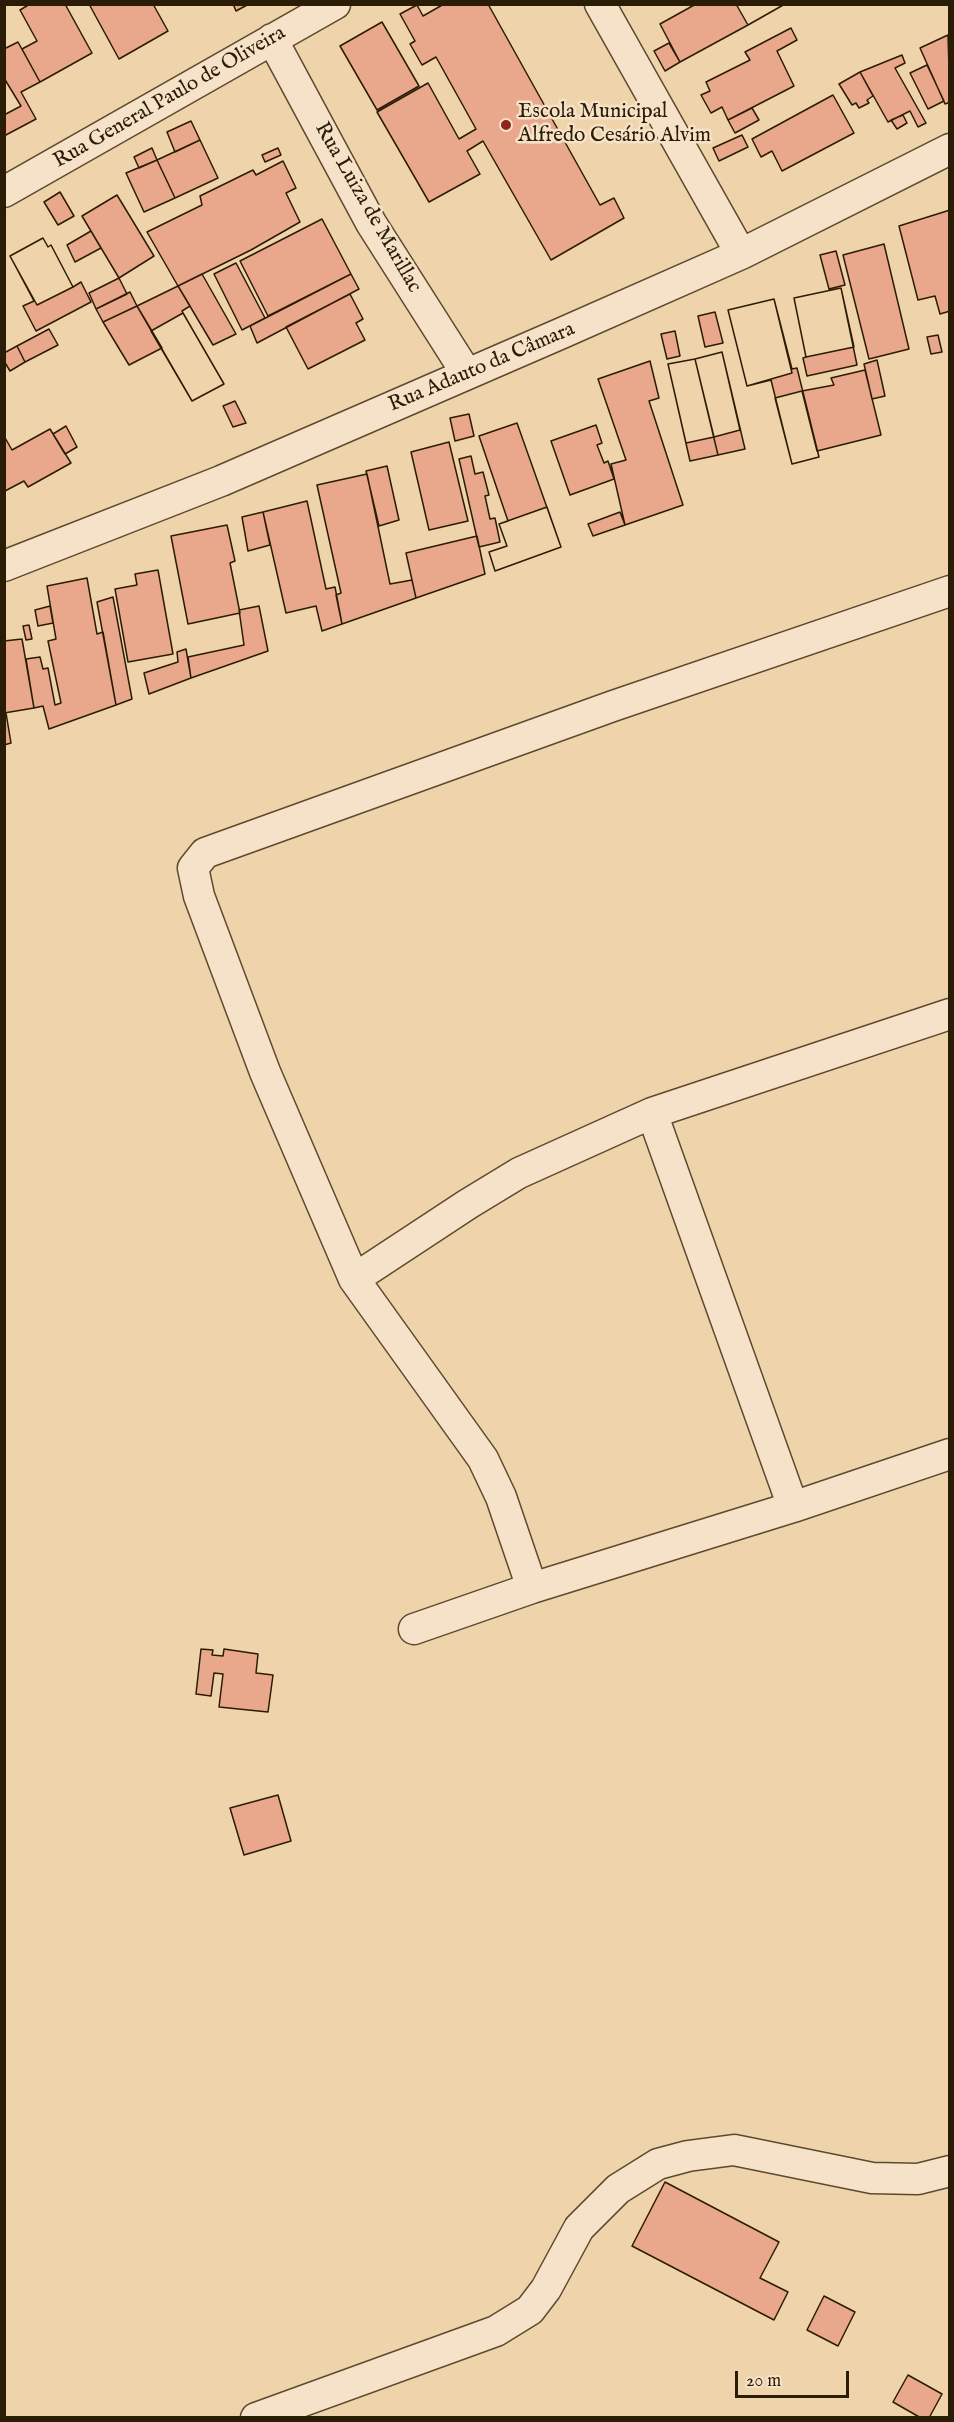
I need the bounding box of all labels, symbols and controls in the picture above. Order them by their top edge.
street label: Rua General Paulo de Oliveira [50,21,290,175]
place label: Escola Municipal Alfredo Cesário Alvim [518,100,711,150]
street label: Rua Luiza de Marillac [308,118,426,298]
marker: Escola Municipal Alfredo Cesário Alvim [499,118,513,132]
street label: Rua Adauto da Câmara [385,317,579,419]
scale bar [738,2359,852,2397]
text: 20 m [746,2370,781,2393]

